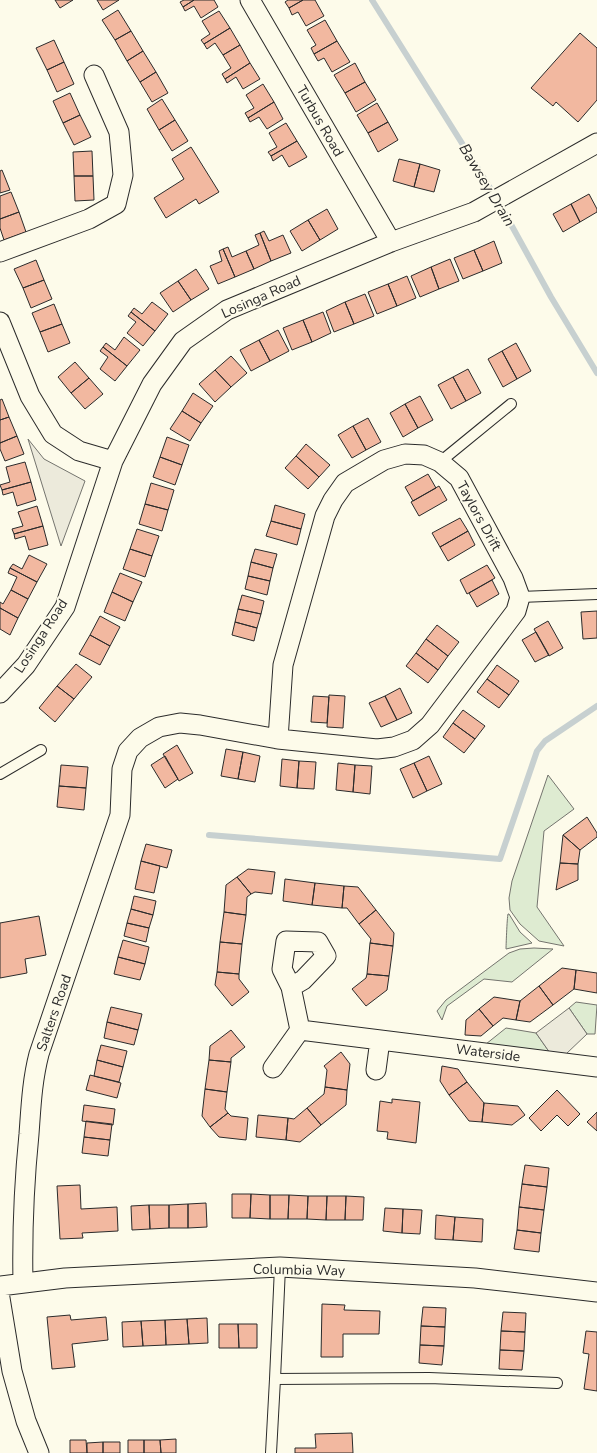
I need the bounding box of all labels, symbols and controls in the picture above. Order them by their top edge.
street label: Turbus Road [292,82,348,160]
water label: Bawsey Drain [454,140,520,230]
street label: Losinga Road [218,271,304,323]
street label: Taylors Drift [452,478,506,554]
street label: Losinga Road [10,595,72,677]
street label: Salters Road [32,972,76,1054]
street label: Waterside [455,1040,521,1066]
street label: Columbia Way [253,1260,346,1280]

